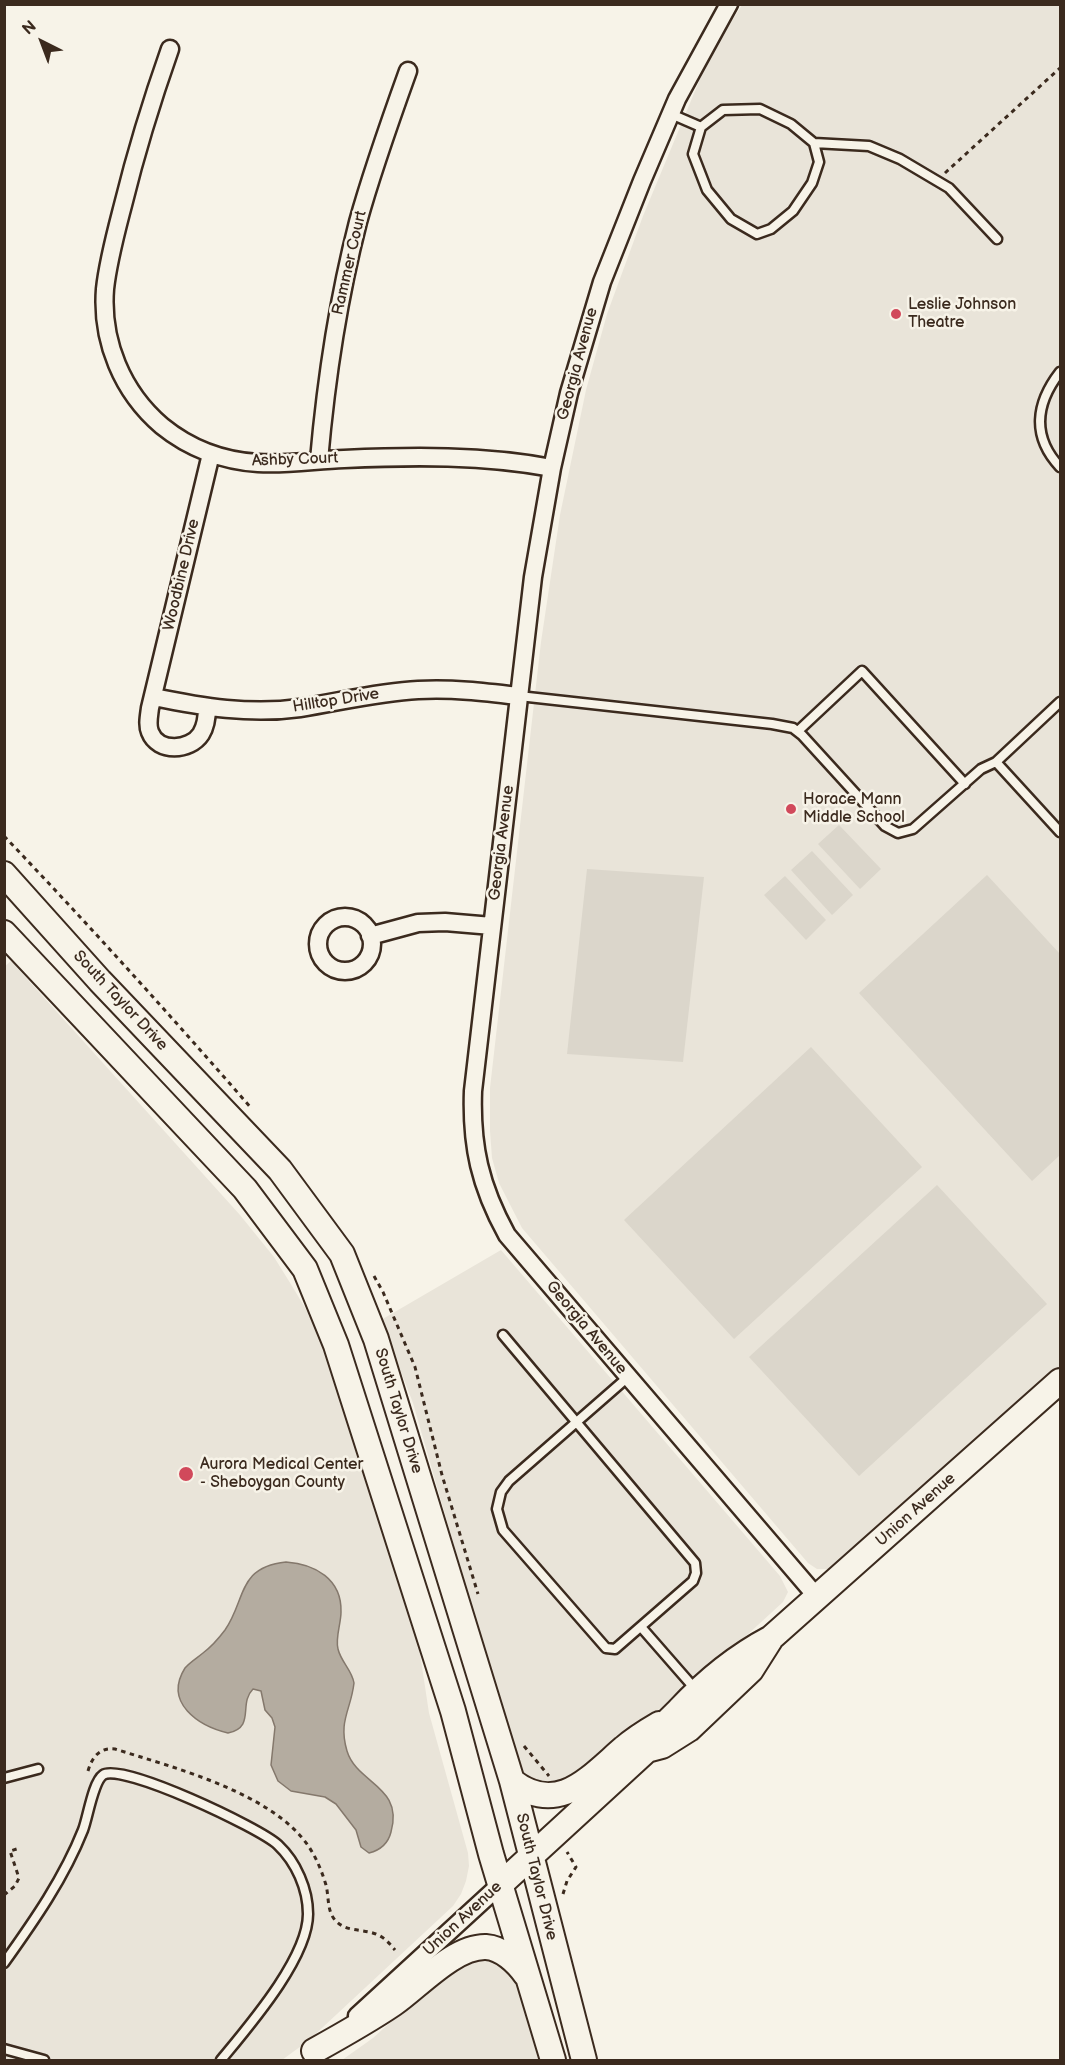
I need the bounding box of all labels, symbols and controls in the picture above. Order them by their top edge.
north arrow [12,12,72,72]
text: N [19,17,40,39]
street label: Rammer Court [329,209,371,317]
place label: Leslie Johnson Theatre [908,295,1016,333]
street label: Georgia Avenue [554,305,602,423]
marker: Leslie Johnson Theatre [889,307,903,321]
street label: Ashby Court [251,449,339,471]
street label: Woodbine Drive [160,517,204,633]
street label: Hilltop Drive [291,685,381,717]
street label: Georgia Avenue [485,784,519,902]
place label: Horace Mann Middle School [803,790,905,828]
marker: Horace Mann Middle School [784,802,798,816]
street label: South Taylor Drive [69,947,171,1055]
street label: Georgia Avenue [541,1277,631,1379]
street label: South Taylor Drive [370,1346,426,1476]
place label: Aurora Medical Center - Sheboygan County [200,1455,363,1493]
marker: Aurora Medical Center - Sheboygan County [177,1465,195,1483]
street label: Union Avenue [872,1469,960,1551]
street label: South Taylor Drive [511,1812,561,1942]
street label: Union Avenue [420,1878,506,1960]

